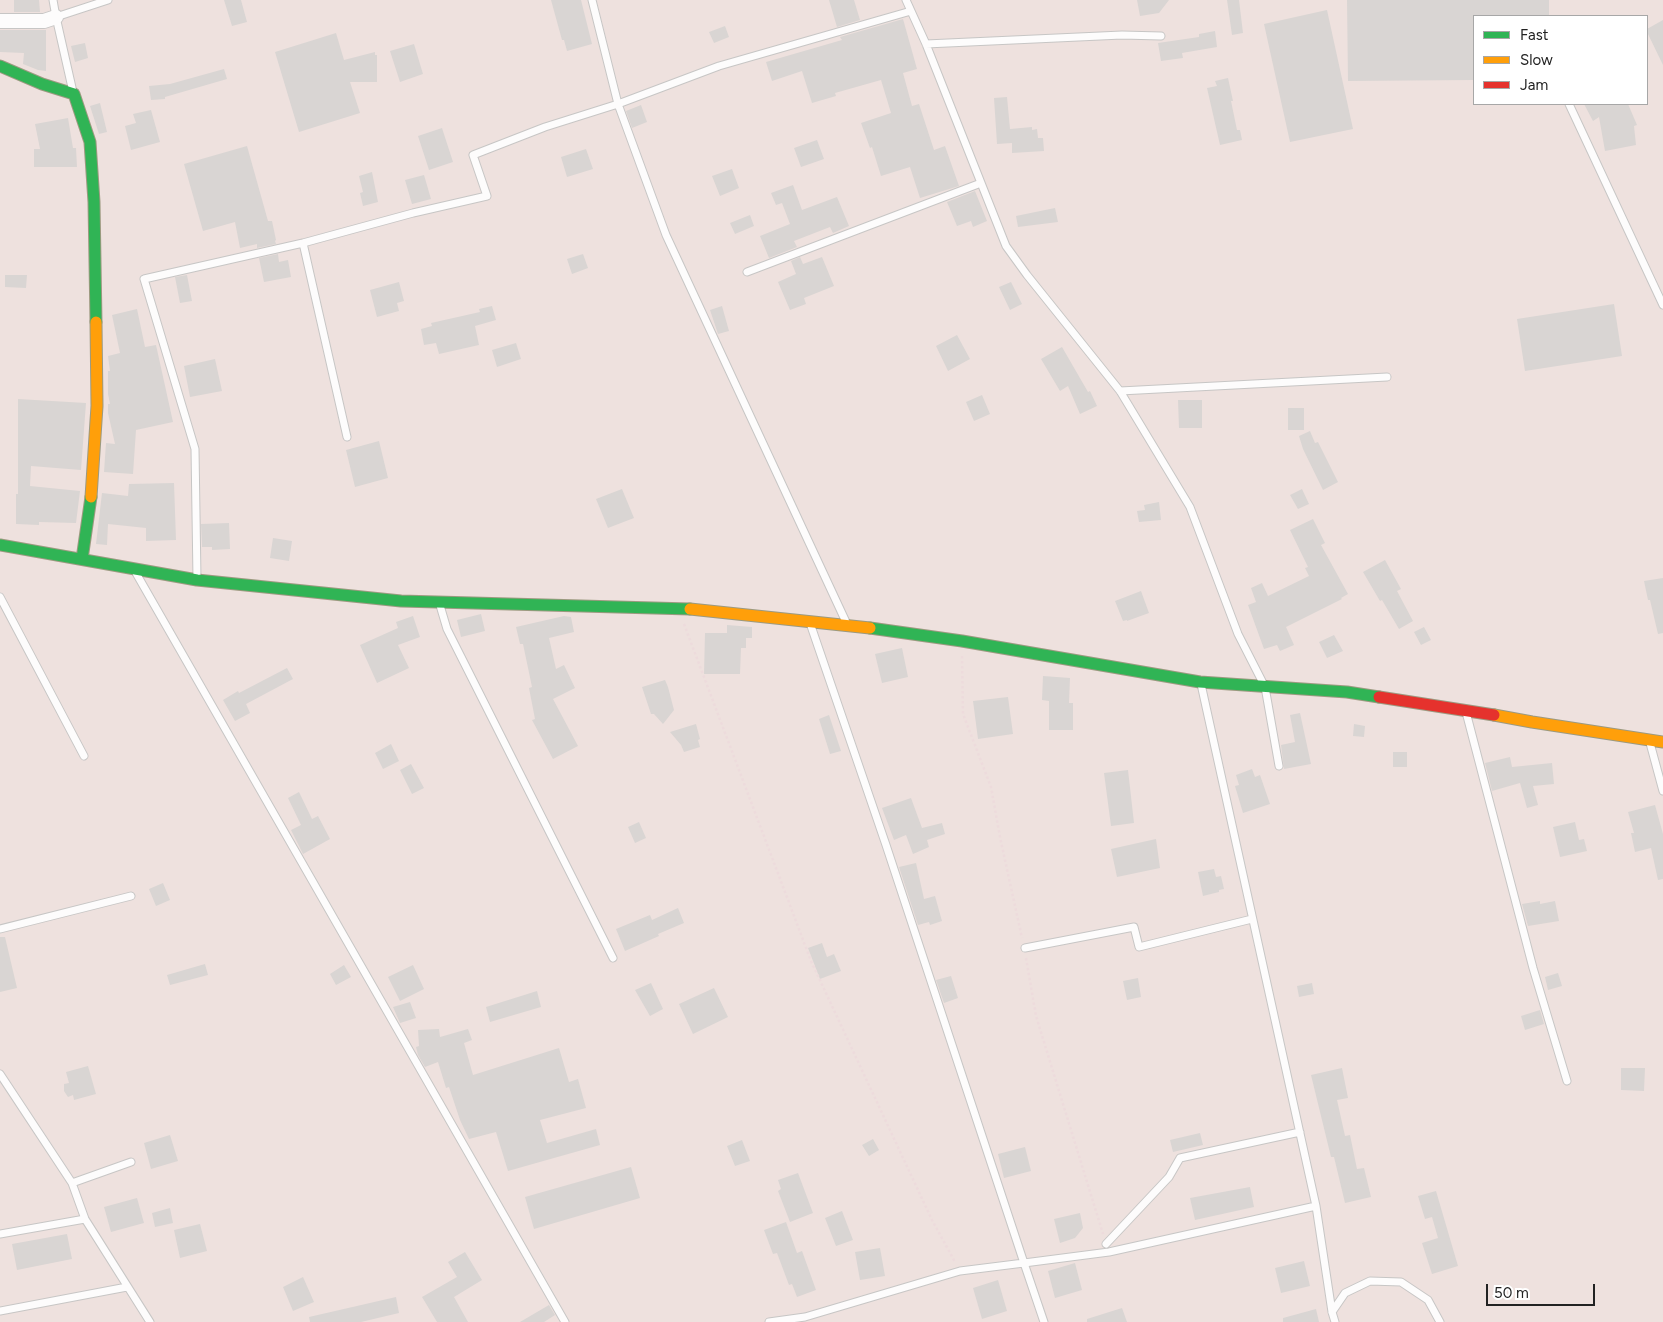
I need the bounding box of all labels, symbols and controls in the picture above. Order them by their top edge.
legend [1473,15,1648,105]
text: Fast [1520,26,1548,44]
text: Slow [1520,51,1553,69]
text: Jam [1520,76,1548,94]
scale bar [1488,1274,1597,1306]
text: 50 m [1494,1284,1529,1302]

